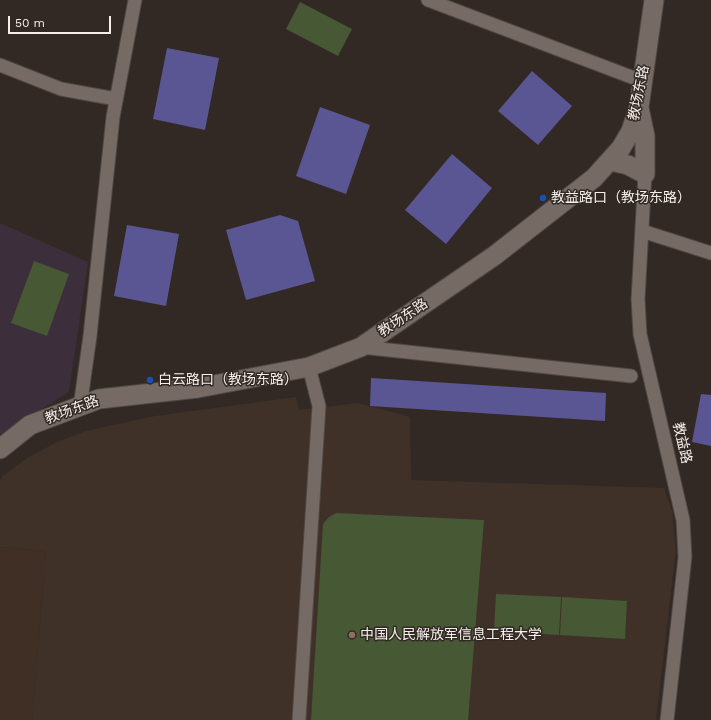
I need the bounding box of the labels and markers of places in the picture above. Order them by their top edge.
place label: 教益路口（教场东路） [551,190,691,206]
marker: 教益路口（教场东路） [538,193,548,203]
place label: 白云路口（教场东路） [158,372,298,388]
marker: 白云路口（教场东路） [145,375,155,385]
place label: 中国人民解放军信息工程大学 [360,627,542,643]
marker: 中国人民解放军信息工程大学 [347,630,357,640]

